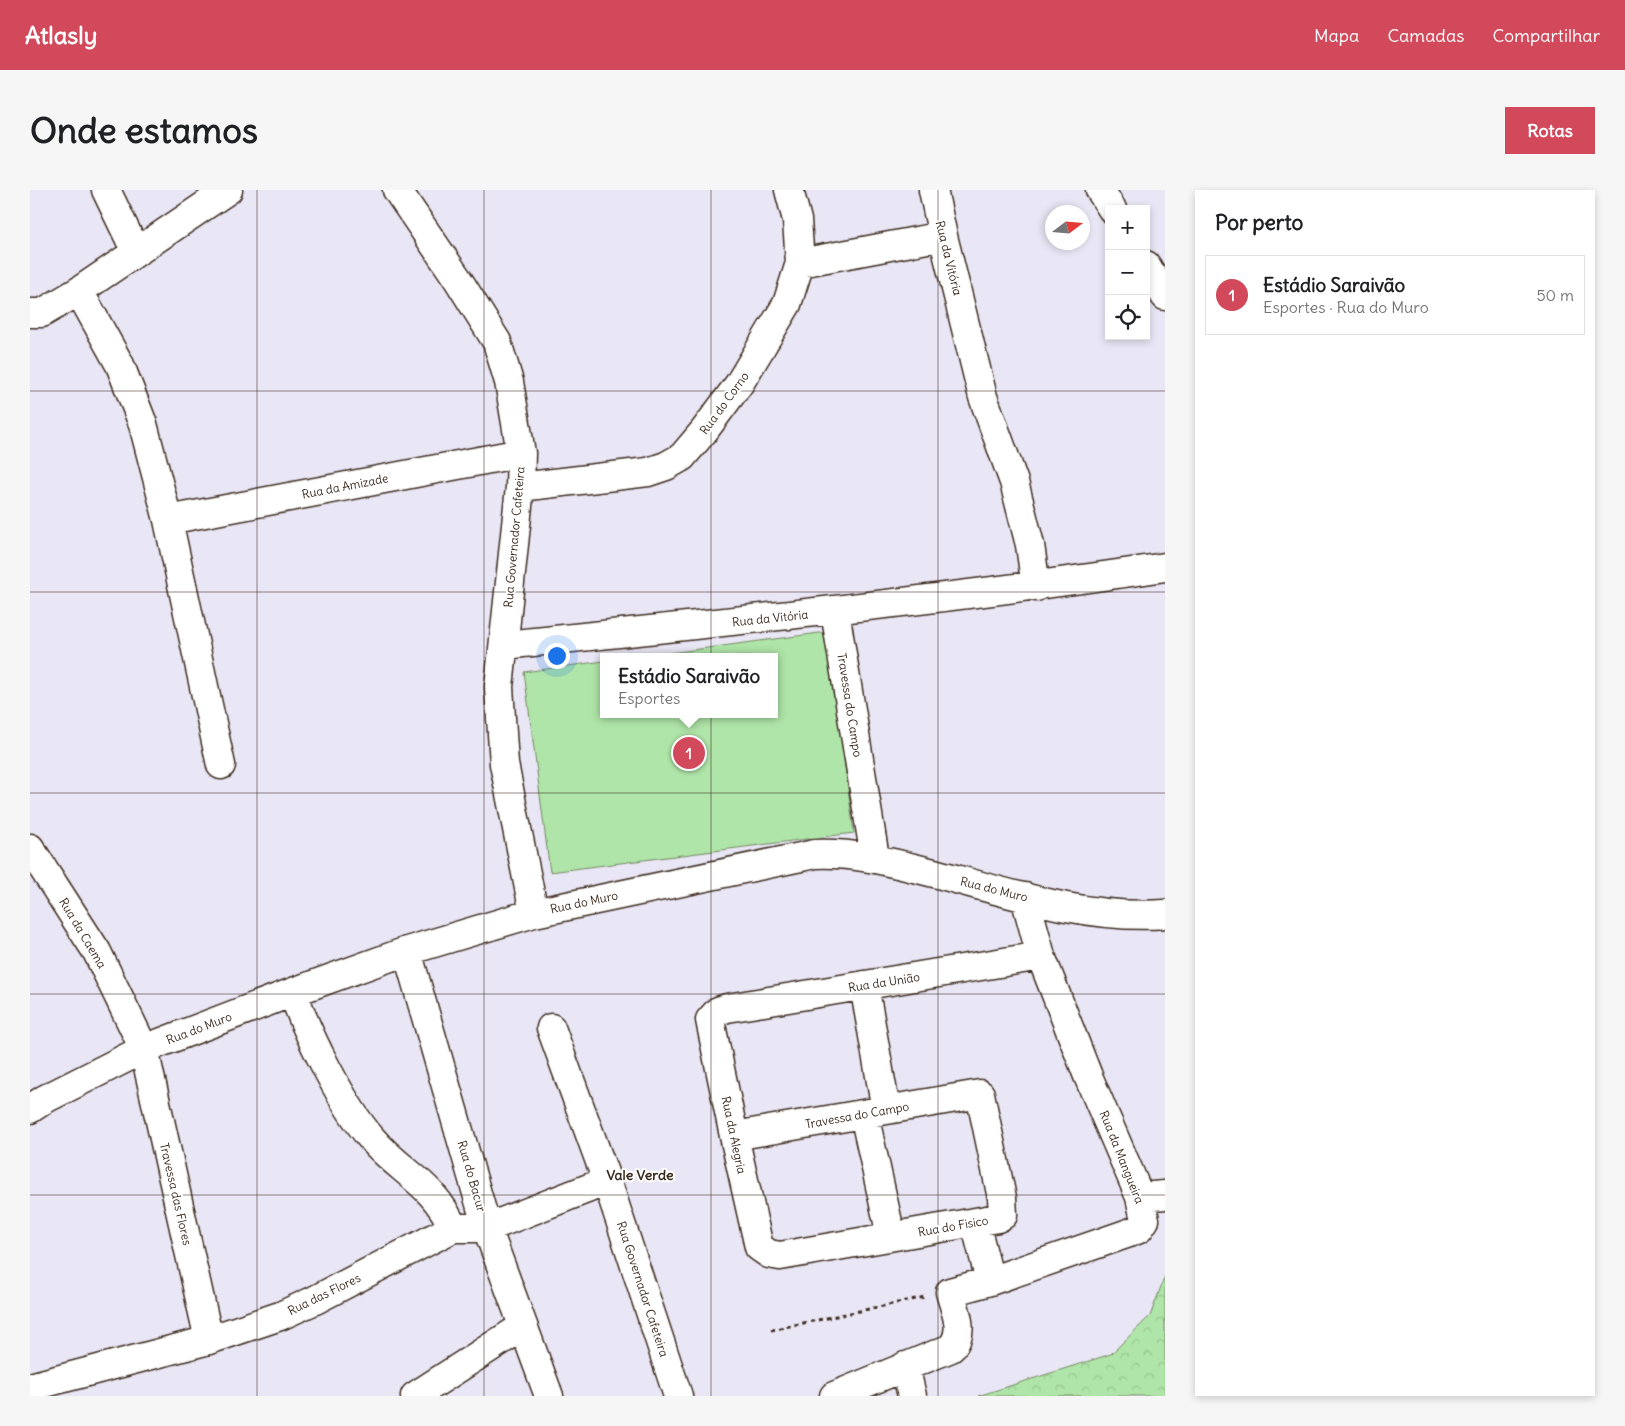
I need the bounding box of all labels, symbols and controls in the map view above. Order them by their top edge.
text: Atlasly [25,20,97,50]
text: Mapa [1314,24,1359,47]
text: Camadas [1387,24,1464,47]
text: Compartilhar [1492,24,1600,47]
button: Rotas [1505,107,1595,154]
text: Onde estamos [30,108,258,152]
north arrow [1045,205,1090,250]
map controls [1105,205,1150,340]
button: + [1105,205,1150,250]
text: Por perto [1215,209,1303,236]
street label: Rua da Vitória [932,219,966,297]
button: − [1105,250,1150,295]
text: Estádio Saraivão [1263,273,1405,297]
text: 1 [1229,285,1235,305]
text: 50 m [1536,285,1574,305]
button: locate [1105,295,1150,340]
text: Esportes · Rua do Muro [1263,297,1429,317]
street label: Rua do Corno [696,368,752,437]
street label: Rua Governador Cafeteira [500,466,528,608]
street label: Rua da Amizade [300,470,390,502]
street label: Rua da Vitória [731,607,809,629]
your location [544,643,570,669]
street label: Travessa do Campo [834,652,866,758]
popup [600,653,778,718]
text: Estádio Saraivão [618,664,760,688]
text: Esportes [618,688,680,708]
pin: 1 [673,734,705,772]
street label: Rua do Muro [959,873,1030,905]
street label: Rua do Muro [549,887,620,917]
street label: Rua da Caema [56,895,110,971]
street label: Rua da União [847,969,921,995]
street label: Rua do Muro [164,1009,234,1047]
street label: Rua da Alegria [718,1095,750,1175]
street label: Travessa do Campo [804,1098,910,1132]
street label: Rua da Mangueira [1097,1108,1148,1206]
street label: Rua do Bacur [455,1139,489,1214]
street label: Travessa das Flores [157,1141,195,1247]
district label: Vale Verde [606,1166,674,1184]
street label: Rua do Fisico [917,1212,990,1240]
street label: Rua Governador Cafeteira [614,1219,672,1359]
street label: Rua das Flores [285,1270,363,1318]

